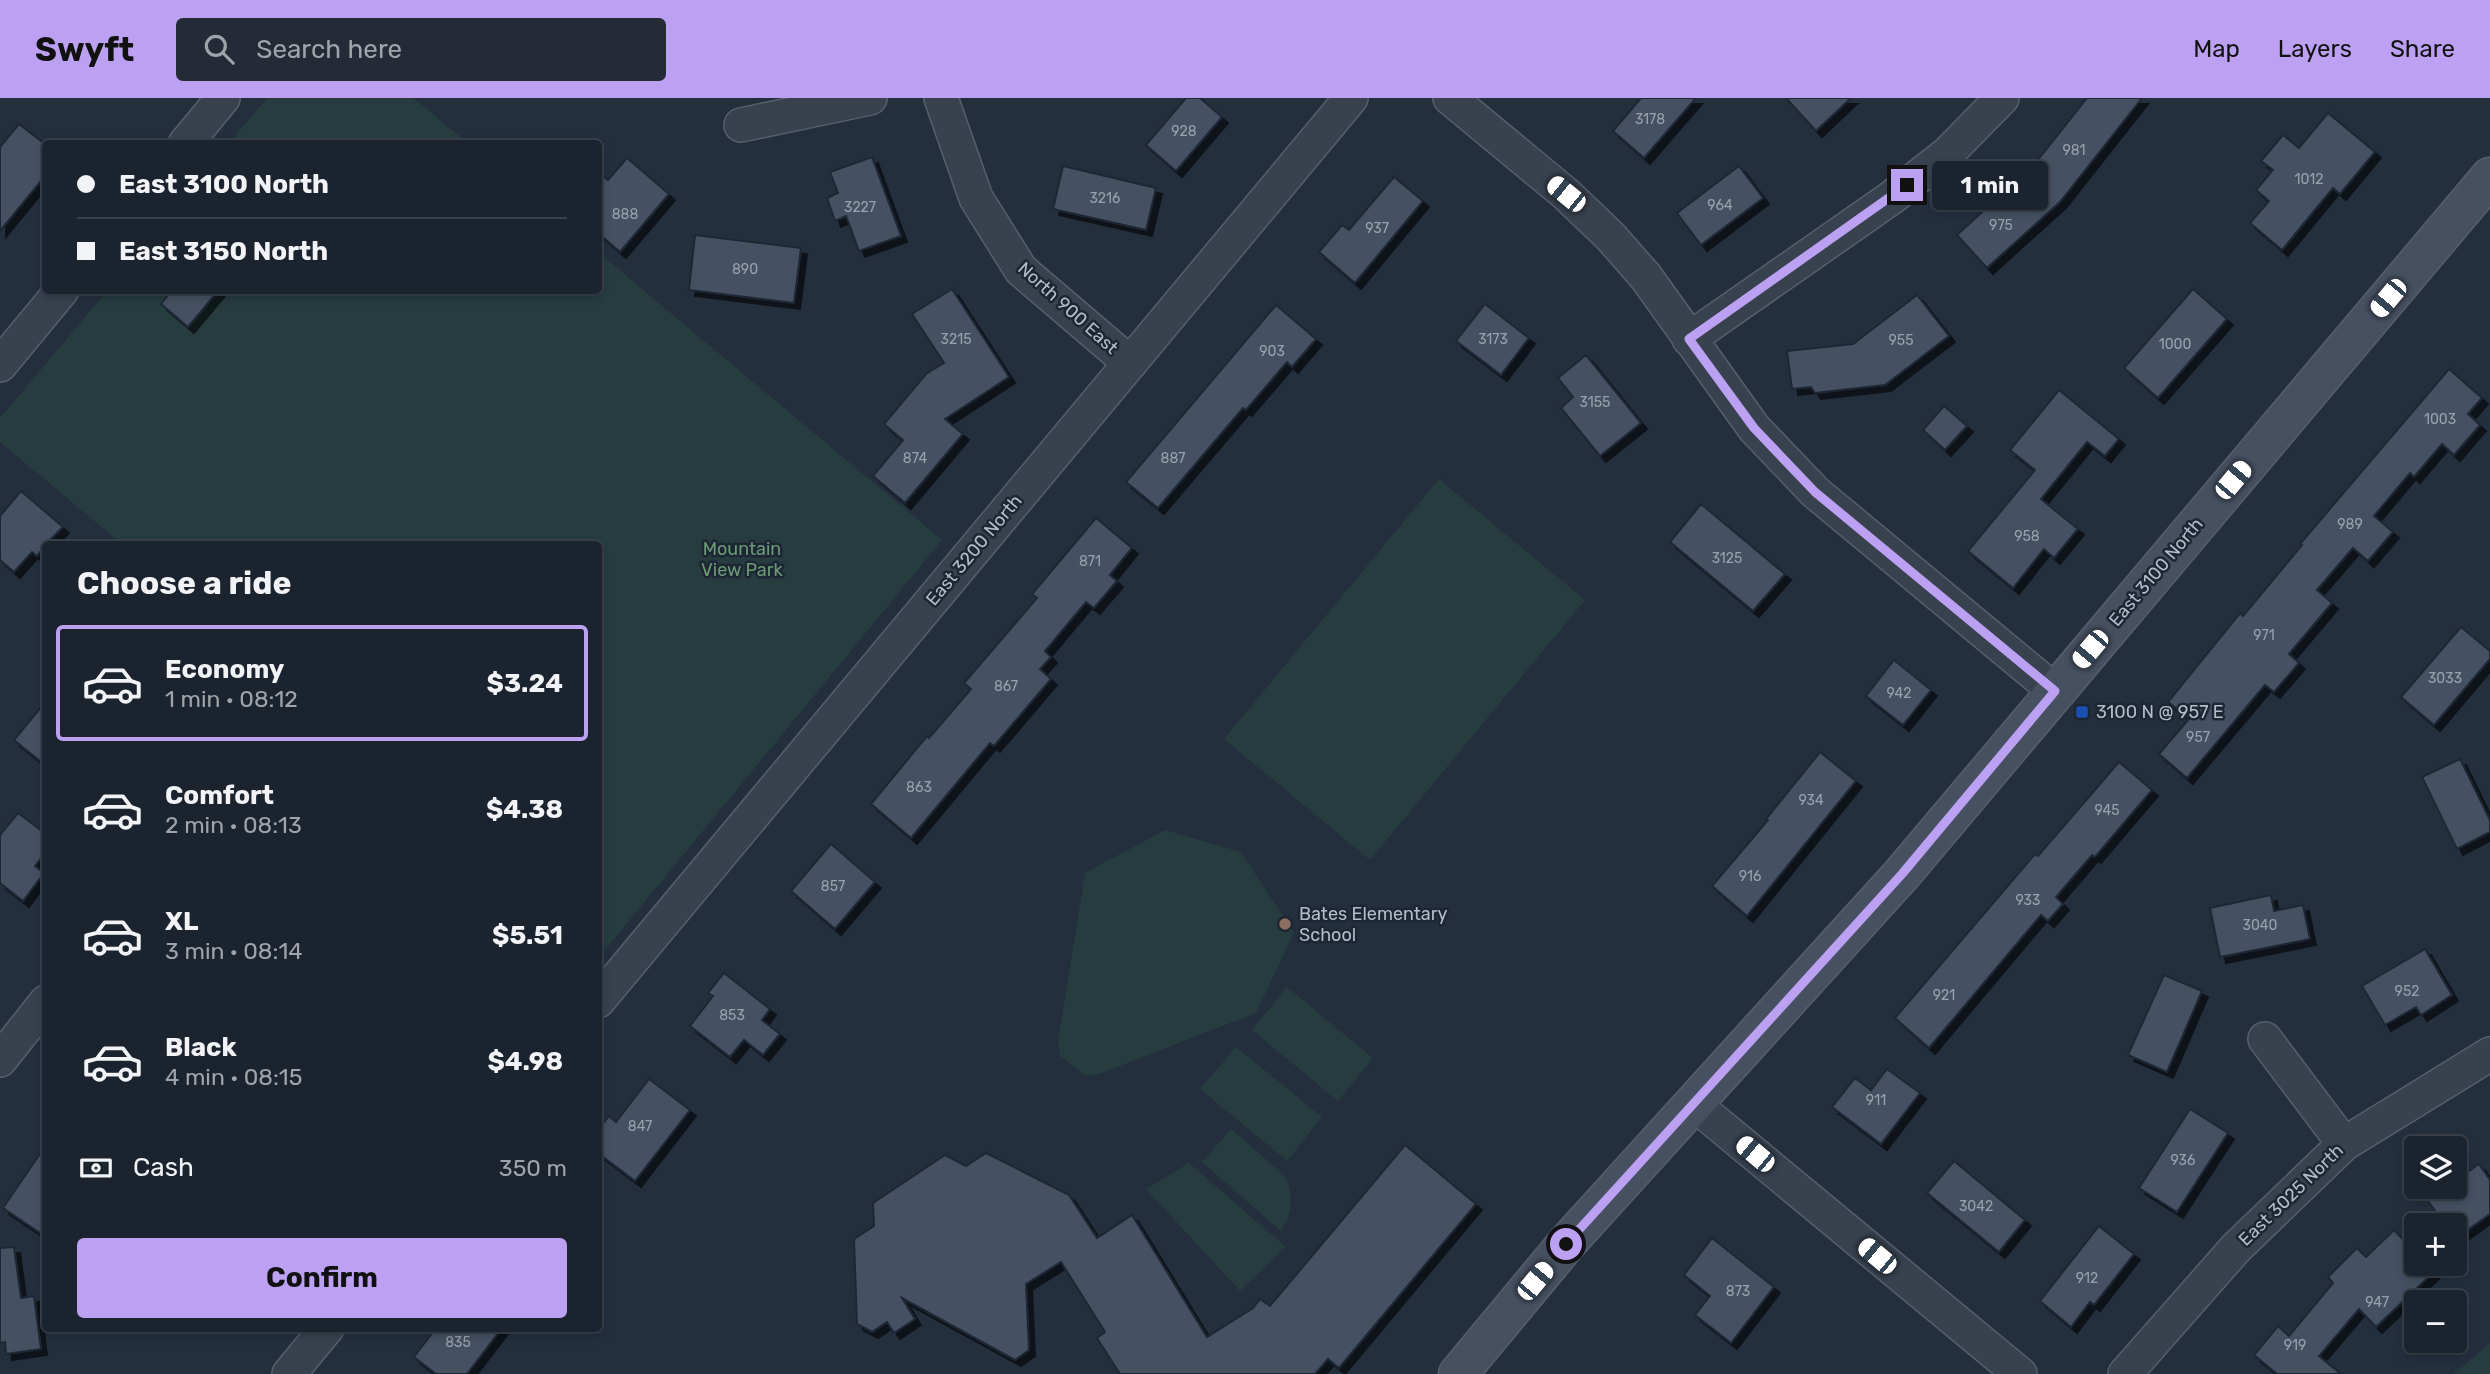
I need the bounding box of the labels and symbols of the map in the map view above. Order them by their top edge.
house number: 3178 [1635,111,1665,128]
house number: 928 [1171,123,1197,140]
house number: 981 [2062,142,2086,159]
callout: 1 min [1932,160,2047,210]
route end [1891,169,1923,201]
house number: 1012 [2294,171,2324,188]
car [1544,173,1589,215]
house number: 3216 [1089,190,1121,207]
house number: 964 [1707,197,1733,214]
house number: 3227 [844,199,876,216]
house number: 888 [612,206,638,223]
house number: 975 [1989,217,2013,234]
house number: 937 [1365,220,1389,237]
street label: North 900 East [1013,257,1123,359]
house number: 890 [732,261,758,278]
car [2367,275,2410,321]
house number: 3215 [941,331,971,348]
house number: 3173 [1478,331,1508,348]
house number: 955 [1889,332,1913,349]
house number: 1000 [2159,336,2191,353]
house number: 903 [1259,343,1285,360]
house number: 3155 [1580,394,1610,411]
house number: 1003 [2424,411,2456,428]
house number: 874 [903,450,927,467]
house number: 887 [1161,450,1186,467]
car [2212,457,2255,503]
street label: East 3200 North [921,490,1027,610]
street label: East 3100 North [2104,513,2208,631]
house number: 989 [2337,516,2363,533]
house number: 958 [2014,528,2040,545]
park label: Mountain View Park [701,538,784,581]
house number: 3125 [1712,550,1742,567]
house number: 871 [1079,553,1101,570]
car [2069,626,2112,672]
house number: 971 [2253,627,2275,644]
house number: 3033 [2428,670,2462,687]
house number: 867 [994,678,1018,695]
house number: 942 [1886,685,1912,702]
place label: 3100 N @ 957 E [2096,701,2224,723]
marker: 3100 N @ 957 E [2074,704,2090,720]
house number: 957 [2186,729,2210,746]
house number: 863 [906,779,932,796]
house number: 934 [1798,792,1824,809]
house number: 945 [2094,802,2120,819]
house number: 916 [1739,868,1761,885]
house number: 857 [821,878,845,895]
house number: 933 [2016,892,2040,909]
place label: Bates Elementary School [1299,903,1448,946]
marker: Bates Elementary School [1277,916,1293,932]
house number: 3040 [2243,917,2278,934]
house number: 952 [2395,983,2419,1000]
house number: 921 [1933,987,1955,1004]
house number: 853 [719,1007,745,1024]
house number: 911 [1866,1092,1886,1109]
house number: 847 [628,1118,652,1135]
car [1733,1132,1778,1176]
street label: East 3025 North [2234,1139,2348,1251]
house number: 936 [2171,1152,2195,1169]
house number: 3042 [1959,1198,1993,1215]
route start [1550,1228,1582,1260]
car [1855,1234,1900,1278]
car [1514,1258,1557,1304]
house number: 912 [2076,1270,2098,1287]
house number: 873 [1726,1283,1750,1300]
house number: 947 [2365,1294,2389,1311]
house number: 835 [445,1334,471,1351]
house number: 919 [2284,1337,2306,1354]

